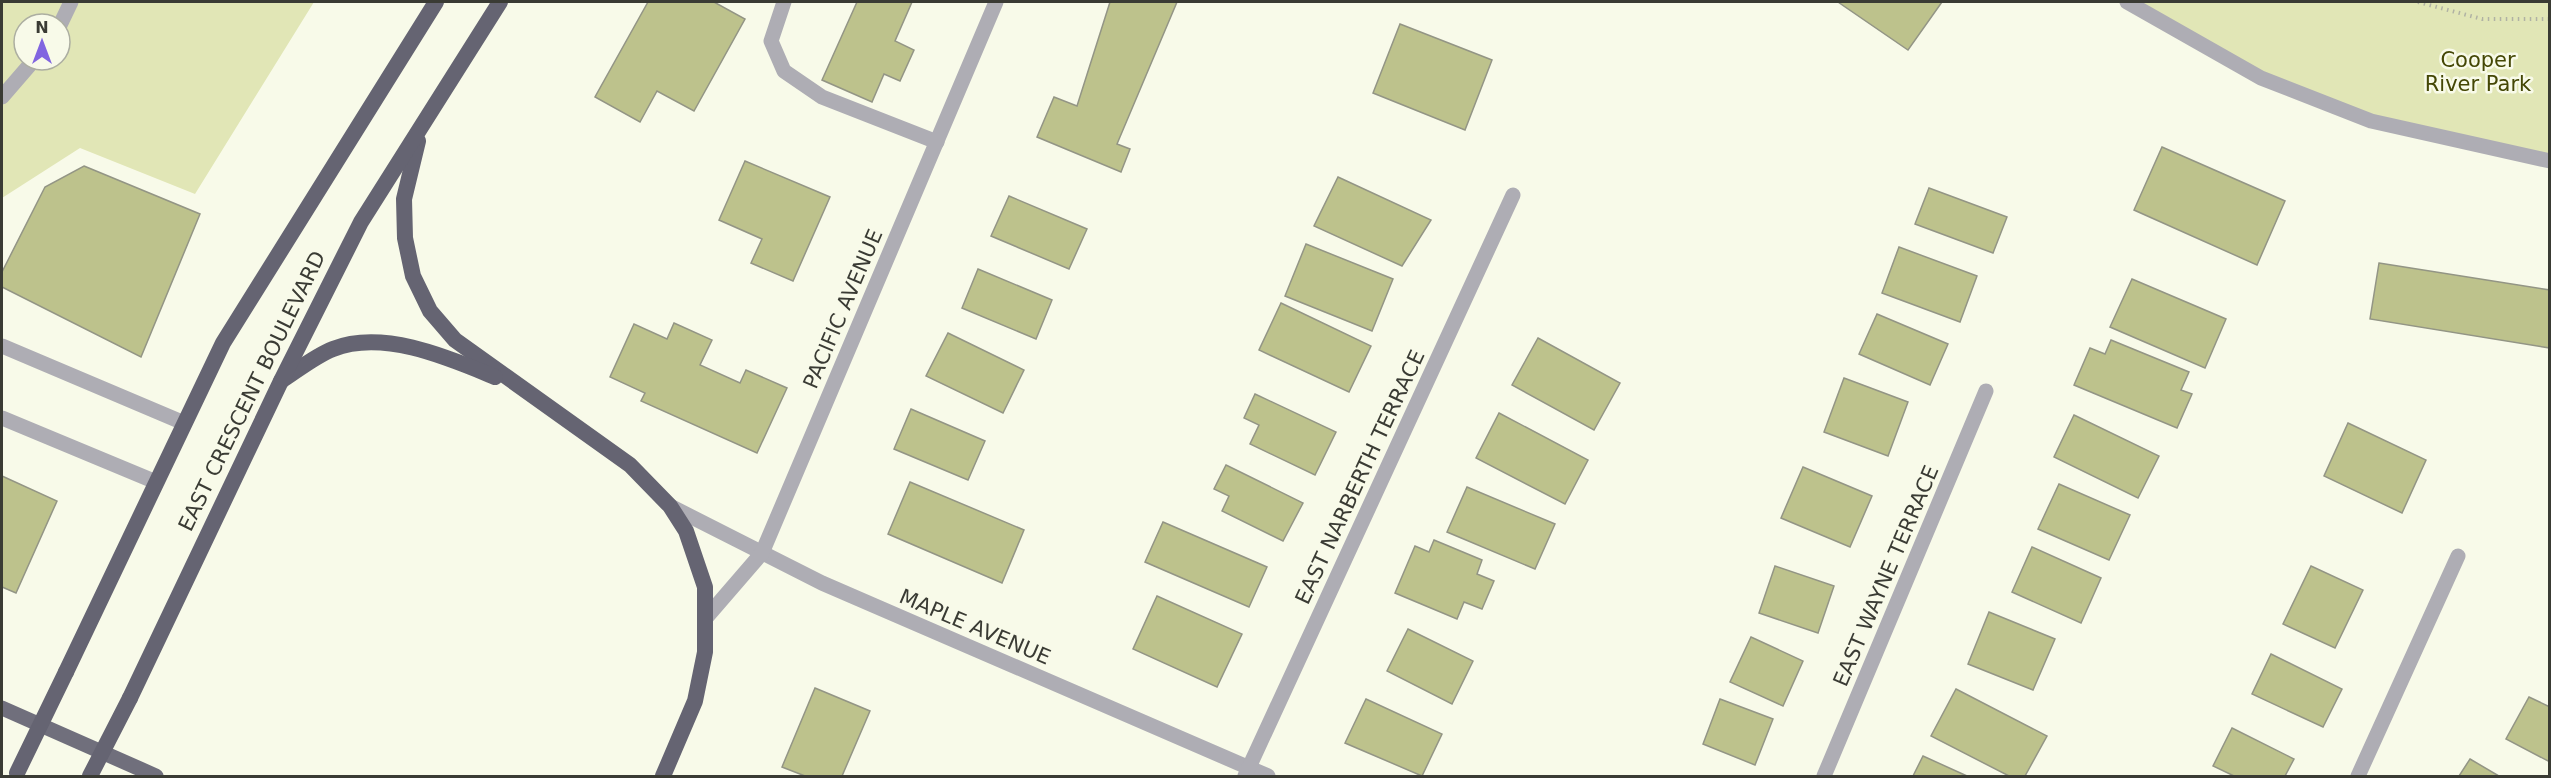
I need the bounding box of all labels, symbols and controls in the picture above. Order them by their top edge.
north arrow [12,12,72,72]
text: N [35,18,49,37]
park label: Cooper River Park [2425,48,2532,96]
street label: PACIFIC AVENUE [799,226,887,392]
street label: EAST CRESCENT BOULEVARD [174,247,330,535]
street label: EAST NARBERTH TERRACE [1290,346,1430,608]
street label: EAST WAYNE TERRACE [1829,462,1943,690]
street label: MAPLE AVENUE [896,584,1054,670]

